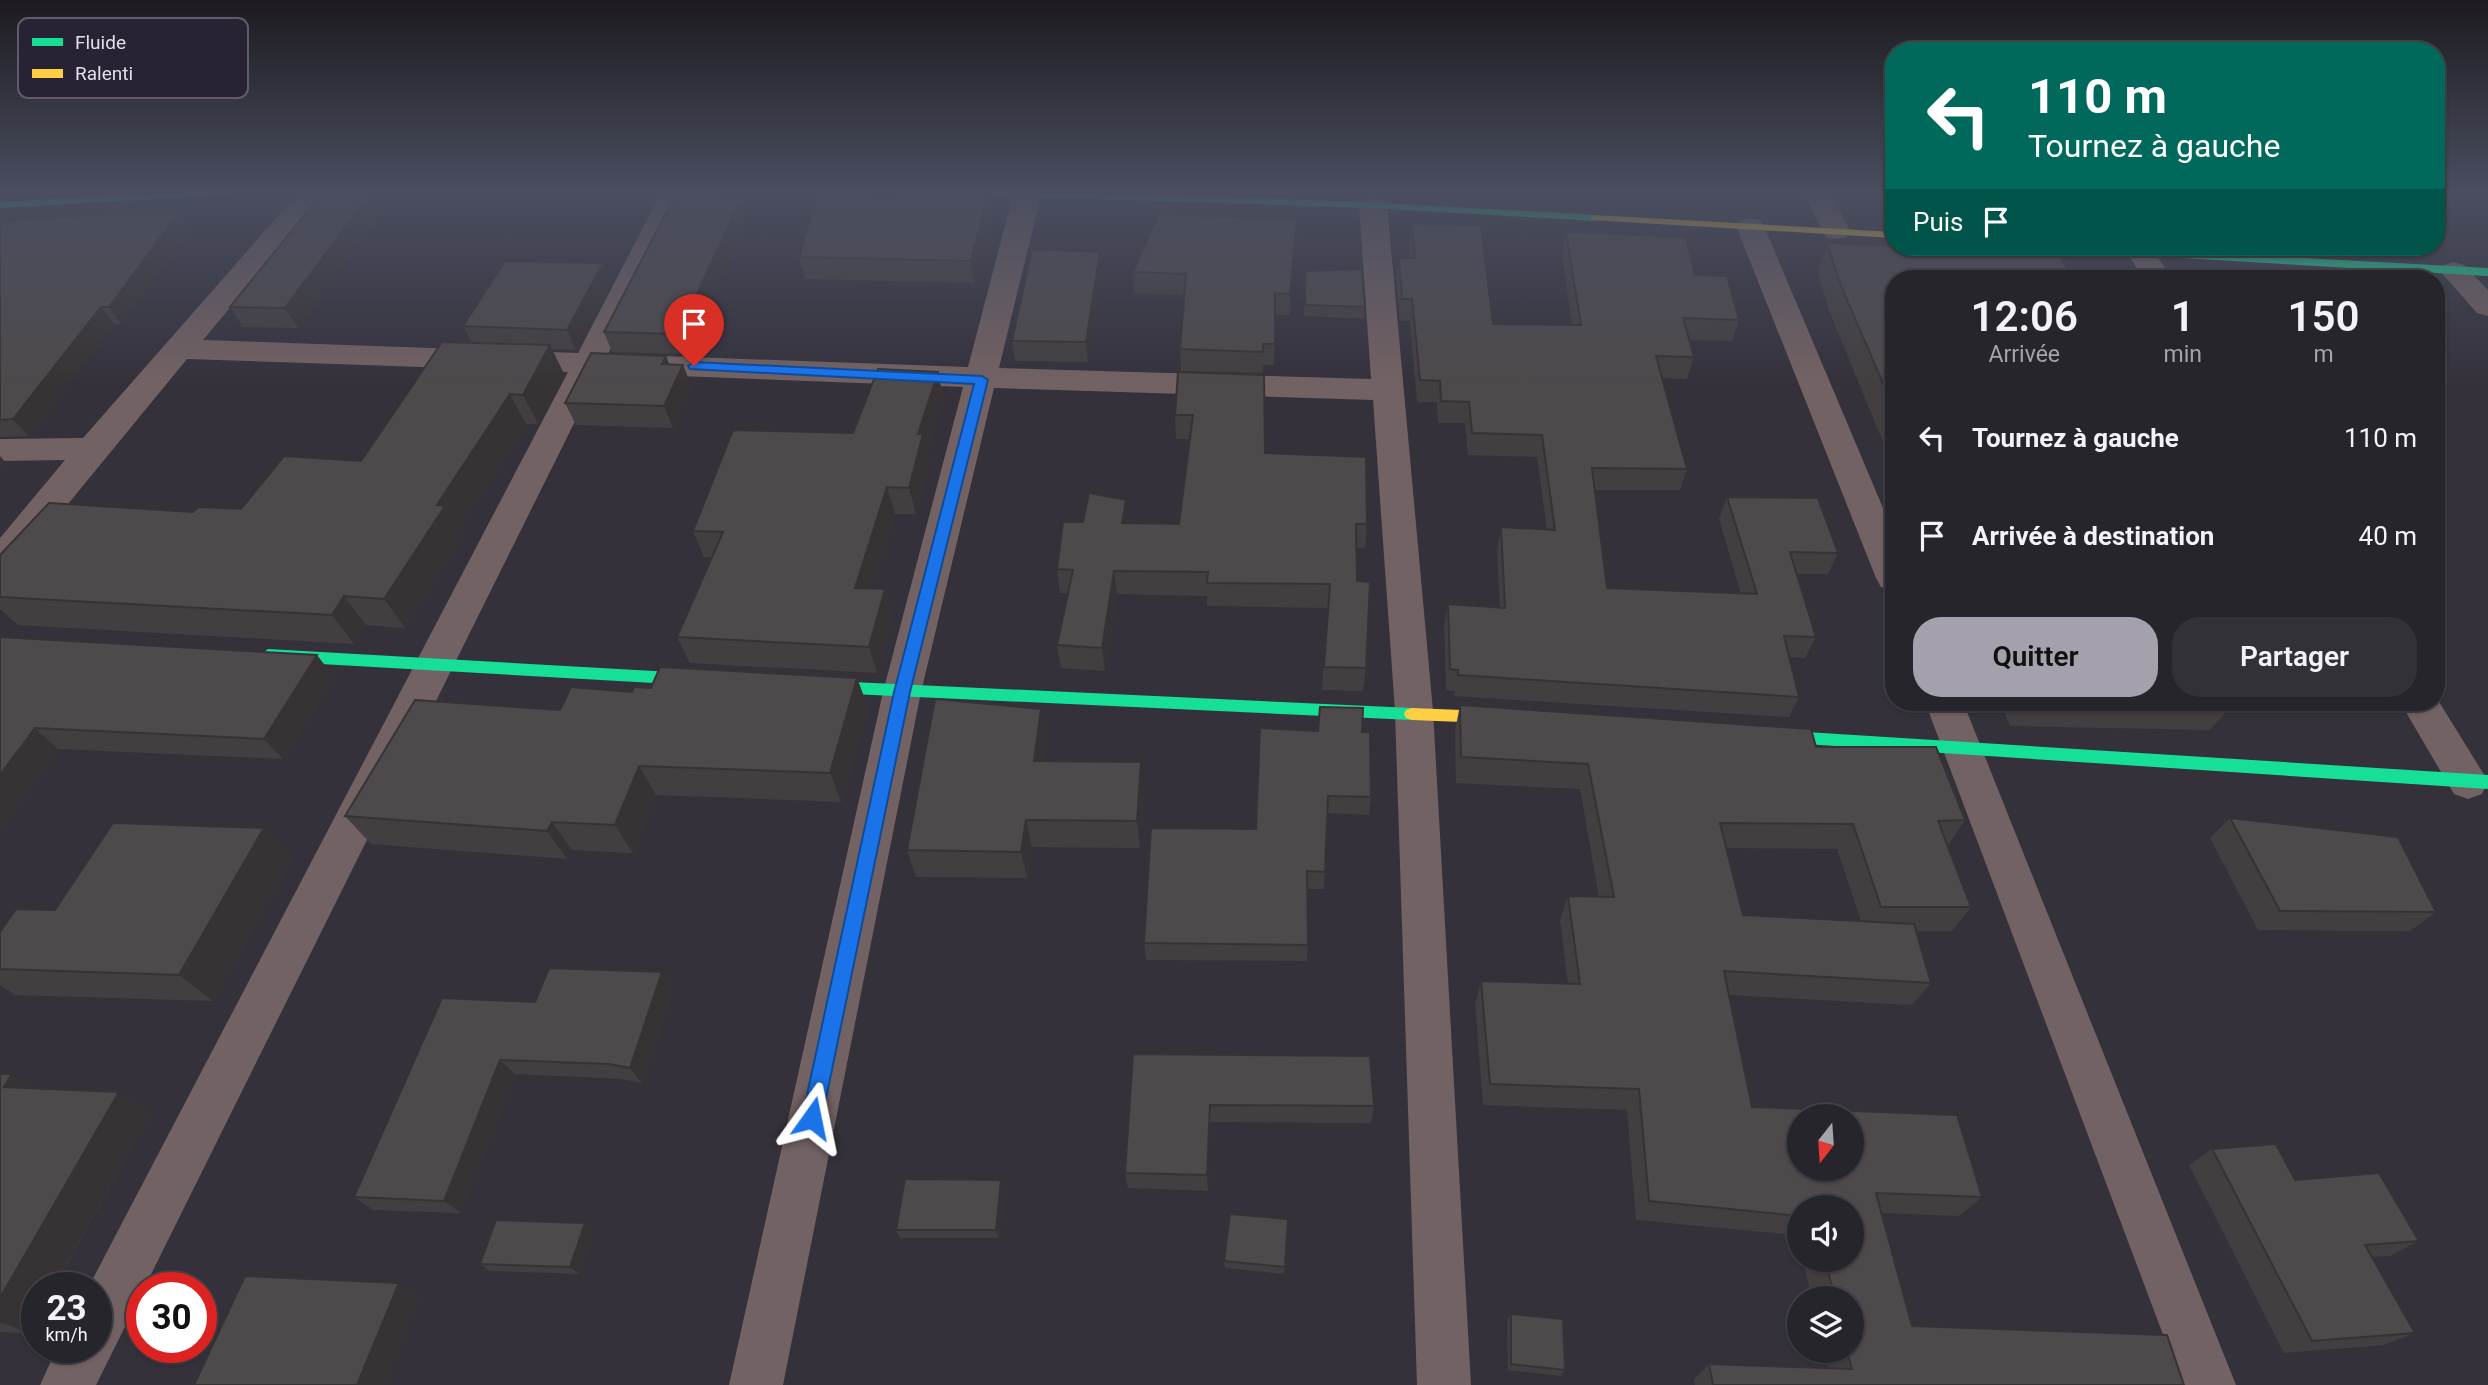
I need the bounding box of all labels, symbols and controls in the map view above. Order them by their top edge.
legend [18,18,248,98]
text: Fluide [75,31,126,54]
text: Ralenti [75,62,133,85]
text: 110 m [2028,68,2167,125]
icon: left [1913,70,2004,161]
text: Tournez à gauche [2028,127,2280,165]
icon: arrive [1977,203,2015,241]
text: Puis [1913,207,1963,237]
text: 12:06 [1971,292,2078,341]
text: 1 [2171,292,2195,341]
text: 150 [2287,292,2359,341]
pin [664,294,724,366]
icon: arrive [675,305,713,343]
text: Arrivée [1988,341,2060,368]
text: min [2163,341,2202,368]
text: m [2313,341,2334,368]
icon: left [1913,419,1951,457]
text: Tournez à gauche [1972,423,2179,453]
text: 110 m [2344,423,2417,453]
icon: arrive [1913,517,1951,555]
text: Arrivée à destination [1972,521,2214,551]
text: 40 m [2359,521,2417,551]
button: Quitter [1913,617,2158,697]
button: Partager [2172,617,2417,697]
position arrow [775,1081,849,1155]
north arrow [1787,1104,1864,1181]
map controls [1787,1104,1864,1363]
button: sound [1787,1195,1864,1272]
speed limit sign: 30 [126,1272,217,1363]
button: layers [1787,1286,1864,1363]
text: 23 [46,1288,87,1329]
text: km/h [45,1324,88,1345]

